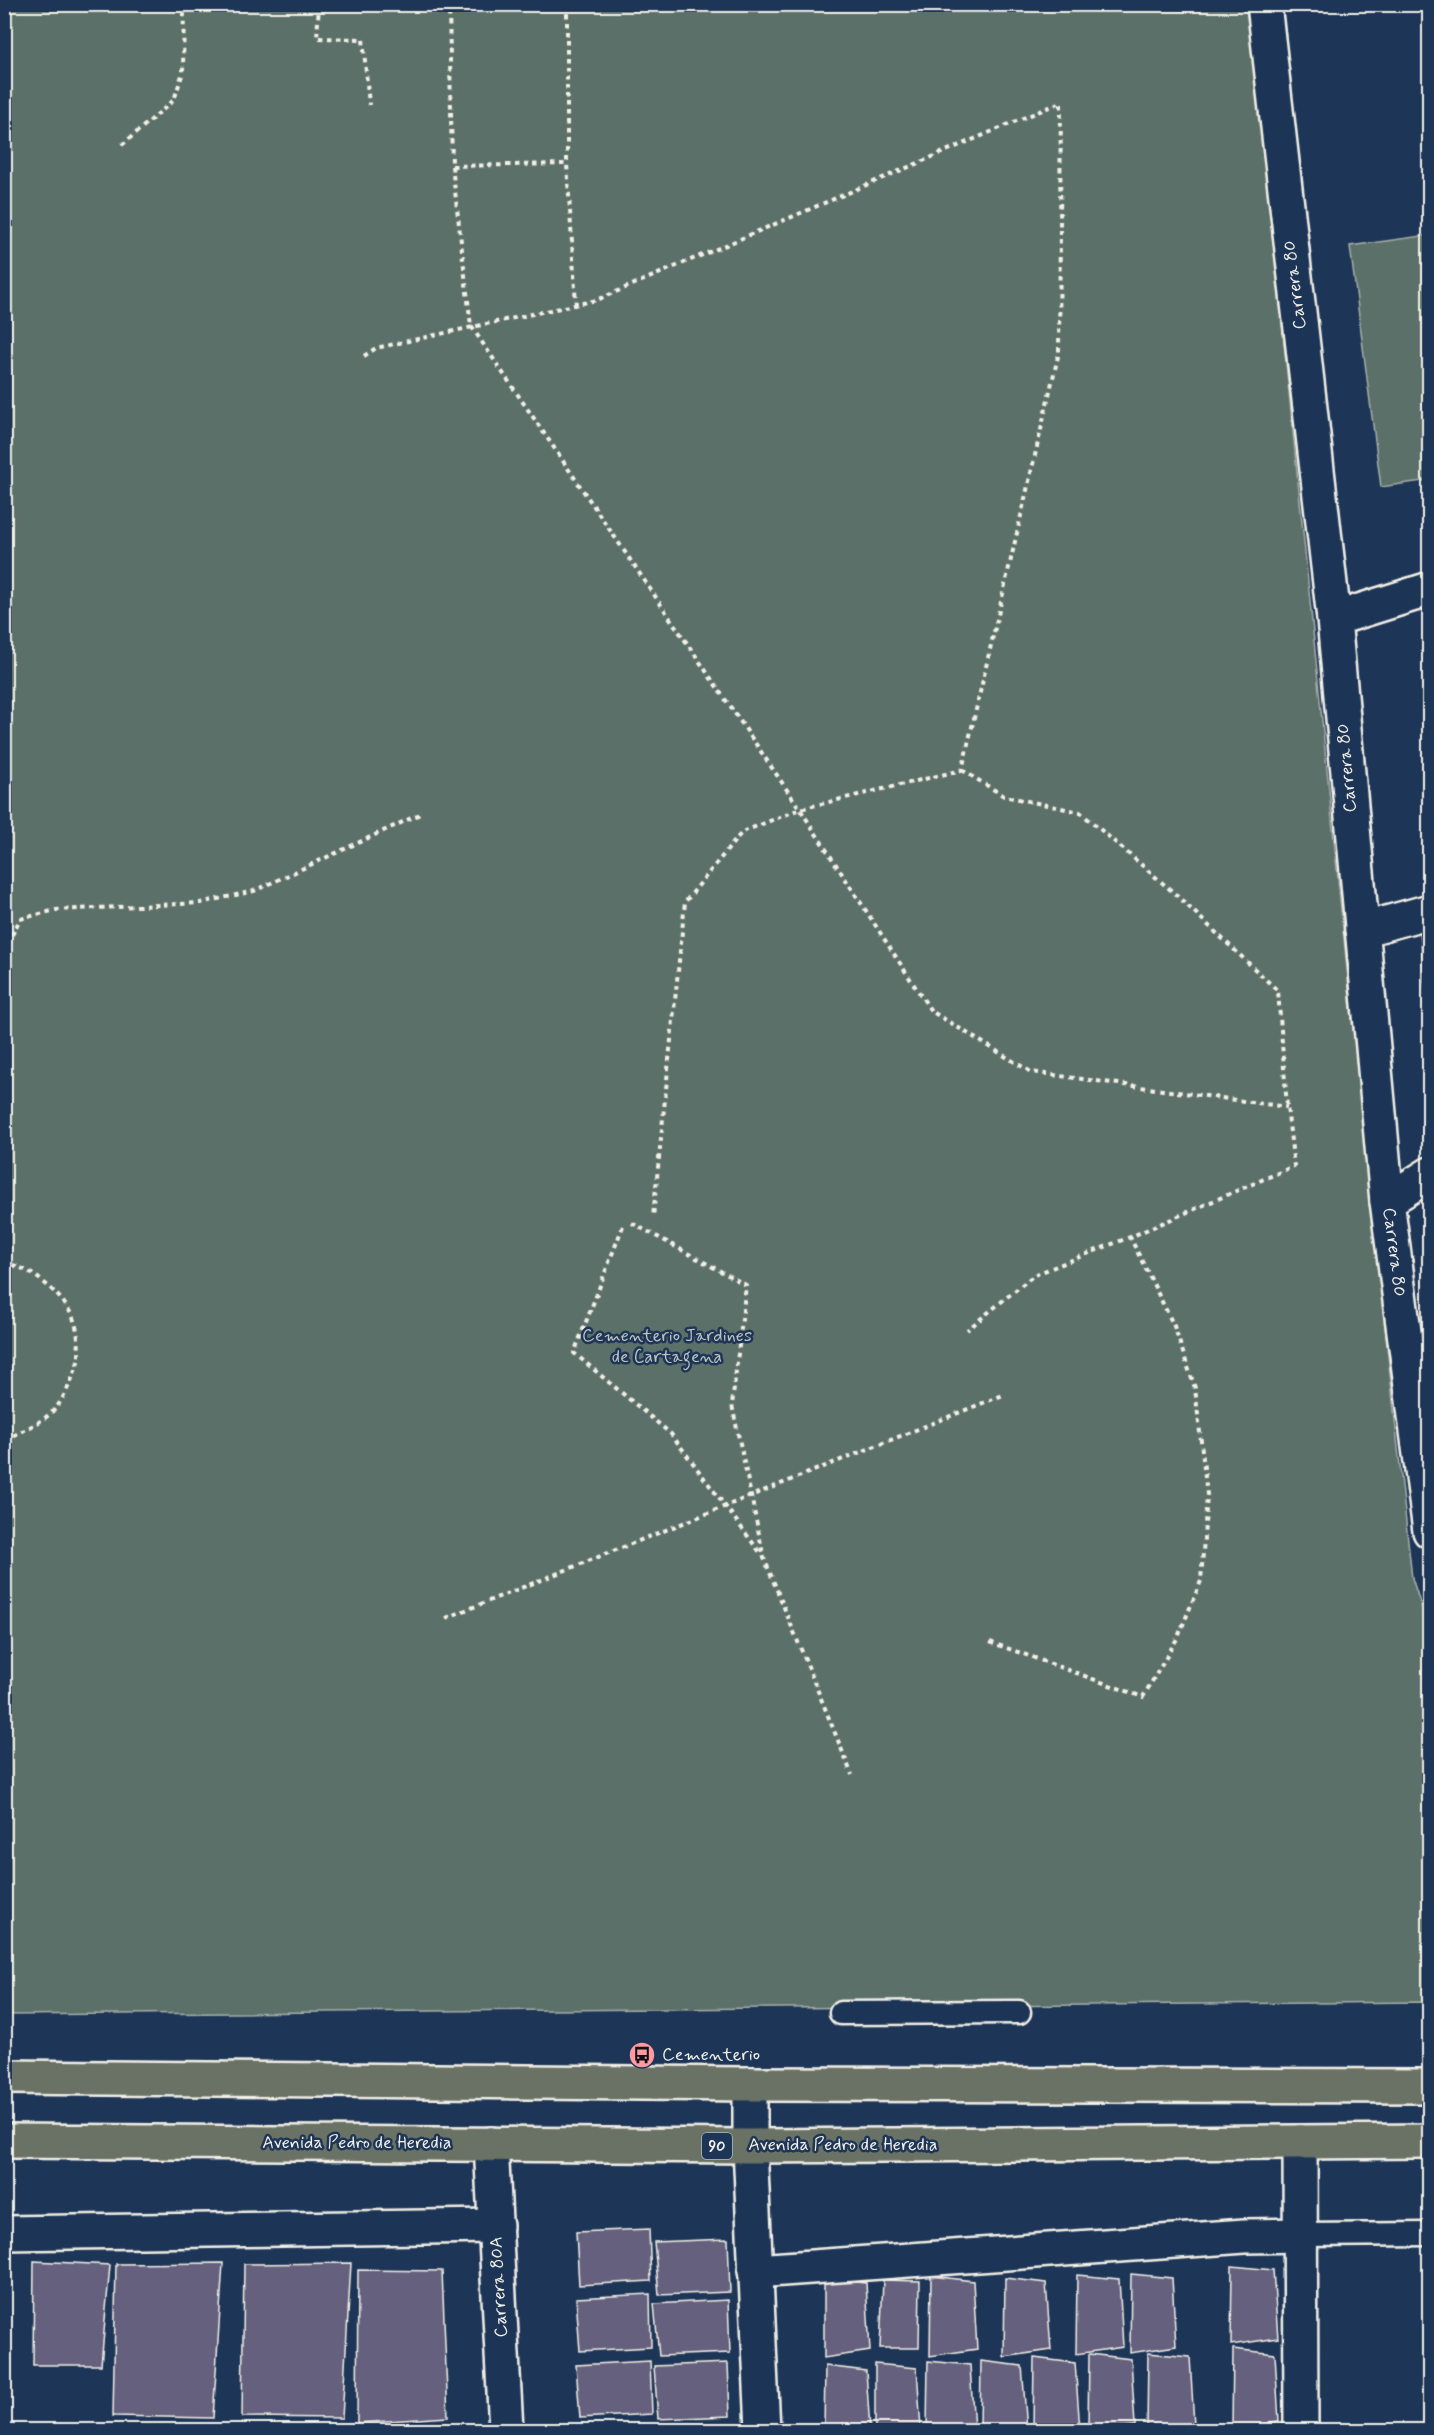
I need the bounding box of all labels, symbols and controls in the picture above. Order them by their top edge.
street label: Carrera 80 [1278,239,1312,331]
street label: Carrera 80 [1331,723,1363,813]
street label: Carrera 80 [1377,1206,1411,1298]
park label: Cementerio Jardines de Cartagena [582,1324,752,1371]
bus stop icon: Cementerio [627,2040,657,2070]
place label: Cementerio [662,2043,760,2067]
street label: Avenida Pedro de Heredia [262,2131,452,2155]
road number: 90 [702,2133,732,2159]
street label: Avenida Pedro de Heredia [748,2133,938,2157]
street label: Carrera 80A [484,2236,514,2338]

